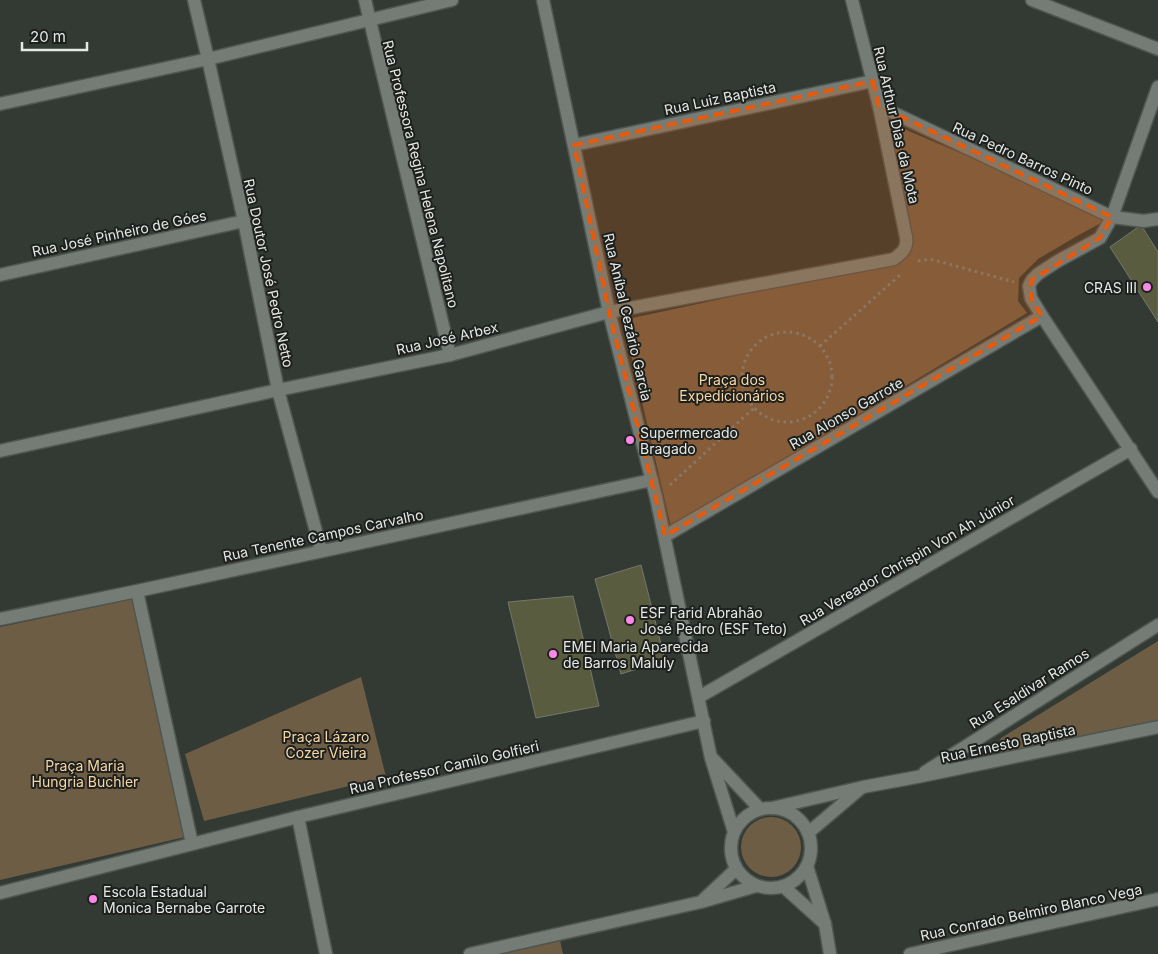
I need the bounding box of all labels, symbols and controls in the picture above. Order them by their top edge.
scale bar [22,20,88,52]
text: 20 m [30,27,66,46]
street label: Rua Professora Regina Helena Napolitano [379,38,463,310]
street label: Rua Arthur Dias da Mota [871,45,923,205]
street label: Rua Luiz Baptista [663,78,777,118]
street label: Rua Pedro Barros Pinto [950,118,1096,198]
street label: Rua Doutor José Pedro Netto [241,177,297,369]
street label: Rua José Pinheiro de Góes [30,206,208,260]
street label: Rua Aníbal Cezário Garcia [600,231,656,403]
place label: CRAS III [1084,279,1137,296]
marker: CRAS III [1141,281,1153,293]
street label: Rua José Arbex [394,318,500,358]
park label: Praça dos Expedicionários [679,371,785,404]
street label: Rua Alonso Garrote [786,374,906,452]
place label: Supermercado Bragado [640,424,738,457]
marker: Supermercado Bragado [624,434,636,446]
street label: Rua Vereador Chrispin Von Ah Júnior [796,491,1018,629]
street label: Rua Tenente Campos Carvalho [221,505,425,565]
place label: ESF Farid Abrahão José Pedro (ESF Teto) [640,604,787,637]
marker: ESF Farid Abrahão José Pedro (ESF Teto) [624,614,636,626]
place label: EMEI Maria Aparecida de Barros Maluly [563,638,709,671]
street label: Rua Esaldivar Ramos [966,644,1092,732]
marker: EMEI Maria Aparecida de Barros Maluly [547,648,559,660]
street label: Rua Ernesto Baptista [939,720,1077,766]
park label: Praça Lázaro Cozer Vieira [283,728,369,761]
street label: Rua Professor Camilo Golfieri [348,737,540,797]
park label: Praça Maria Hungria Buchler [32,757,138,790]
street label: Rua Conrado Belmiro Blanco Vega [919,880,1143,944]
place label: Escola Estadual Monica Bernabe Garrote [103,883,265,916]
marker: Escola Estadual Monica Bernabe Garrote [87,893,99,905]

